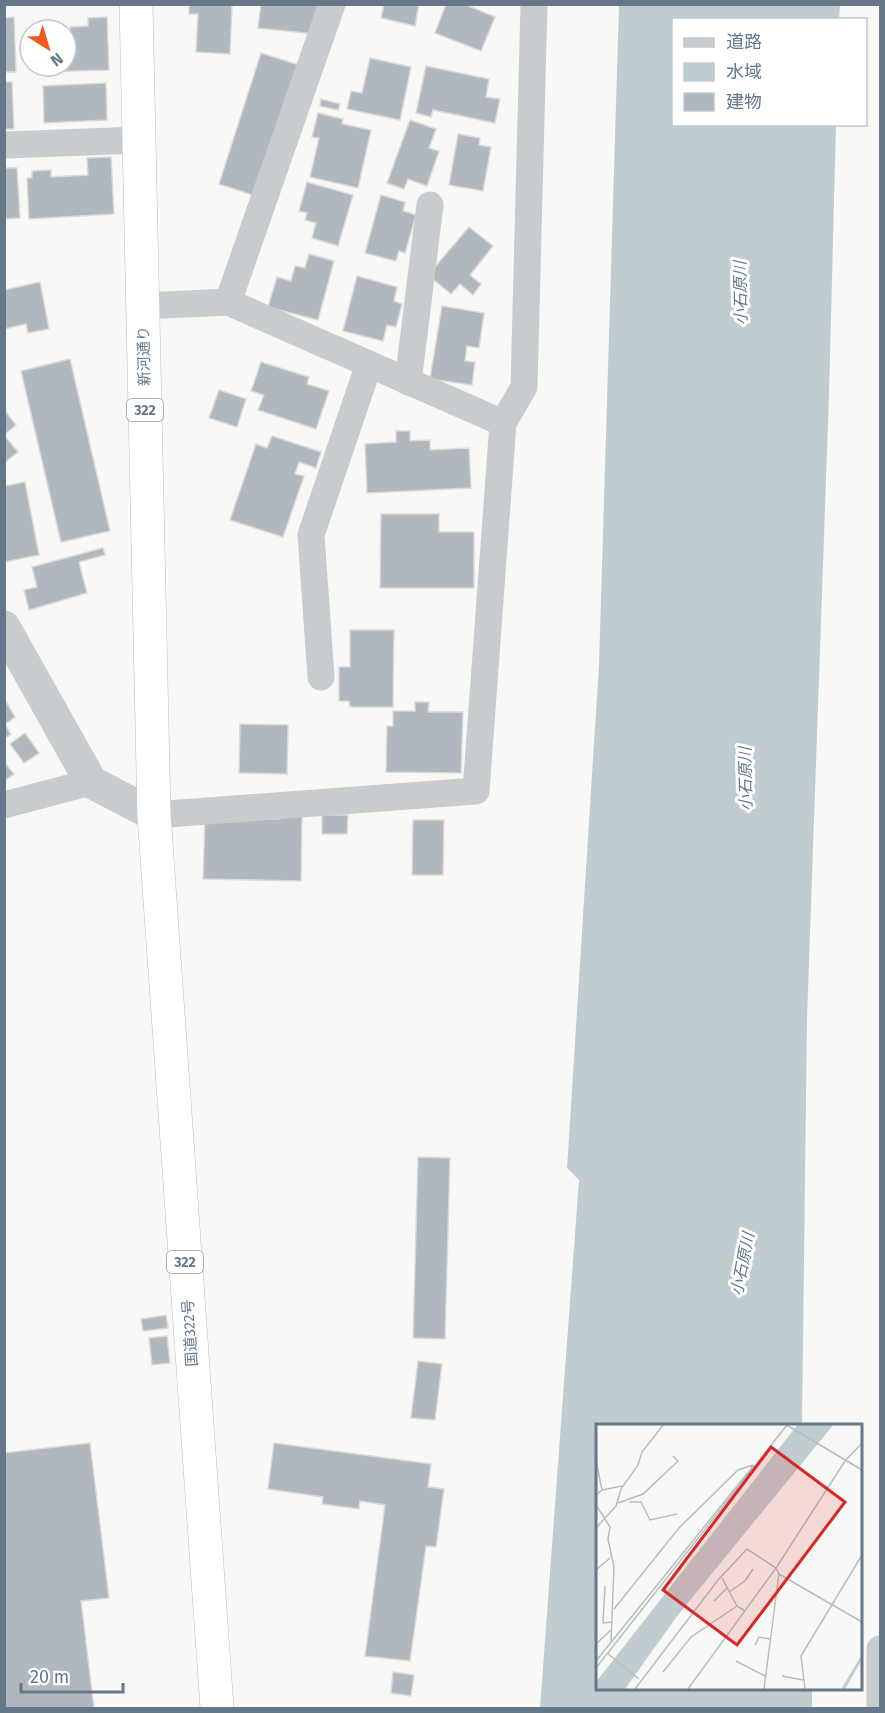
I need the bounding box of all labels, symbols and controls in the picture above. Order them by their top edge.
north arrow [18,18,78,78]
legend [672,18,867,126]
text: 道路 [726,31,762,53]
text: N [47,49,67,70]
text: 水域 [726,61,762,83]
text: 建物 [726,91,762,113]
water label: 小石原川 [730,259,751,325]
street label: 新河通り [134,326,154,386]
road number: 322 [127,399,163,421]
water label: 小石原川 [735,745,756,811]
water label: 小石原川 [727,1229,758,1297]
road number: 322 [167,1251,203,1273]
street label: 国道322号 [179,1299,201,1367]
inset map [596,1424,861,1689]
scale bar [21,1656,123,1694]
text: 20 m [30,1666,69,1688]

